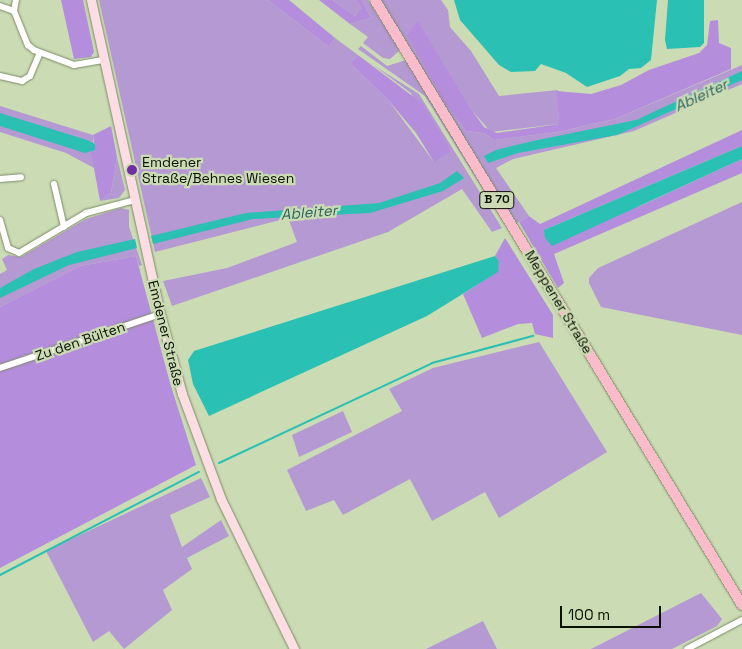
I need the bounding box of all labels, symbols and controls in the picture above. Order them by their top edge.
water label: Ableiter [672,75,730,115]
place label: Emdener Straße/Behnes Wiesen [142,154,294,186]
marker: Emdener Straße/Behnes Wiesen [126,164,138,176]
road number: B 70 [478,190,516,210]
water label: Ableiter [280,201,338,223]
street label: Meppener Straße [522,247,596,357]
street label: Emdener Straße [145,278,187,388]
street label: Zu den Bülten [33,318,127,364]
scale bar [562,596,663,628]
text: 100 m [568,605,610,624]

